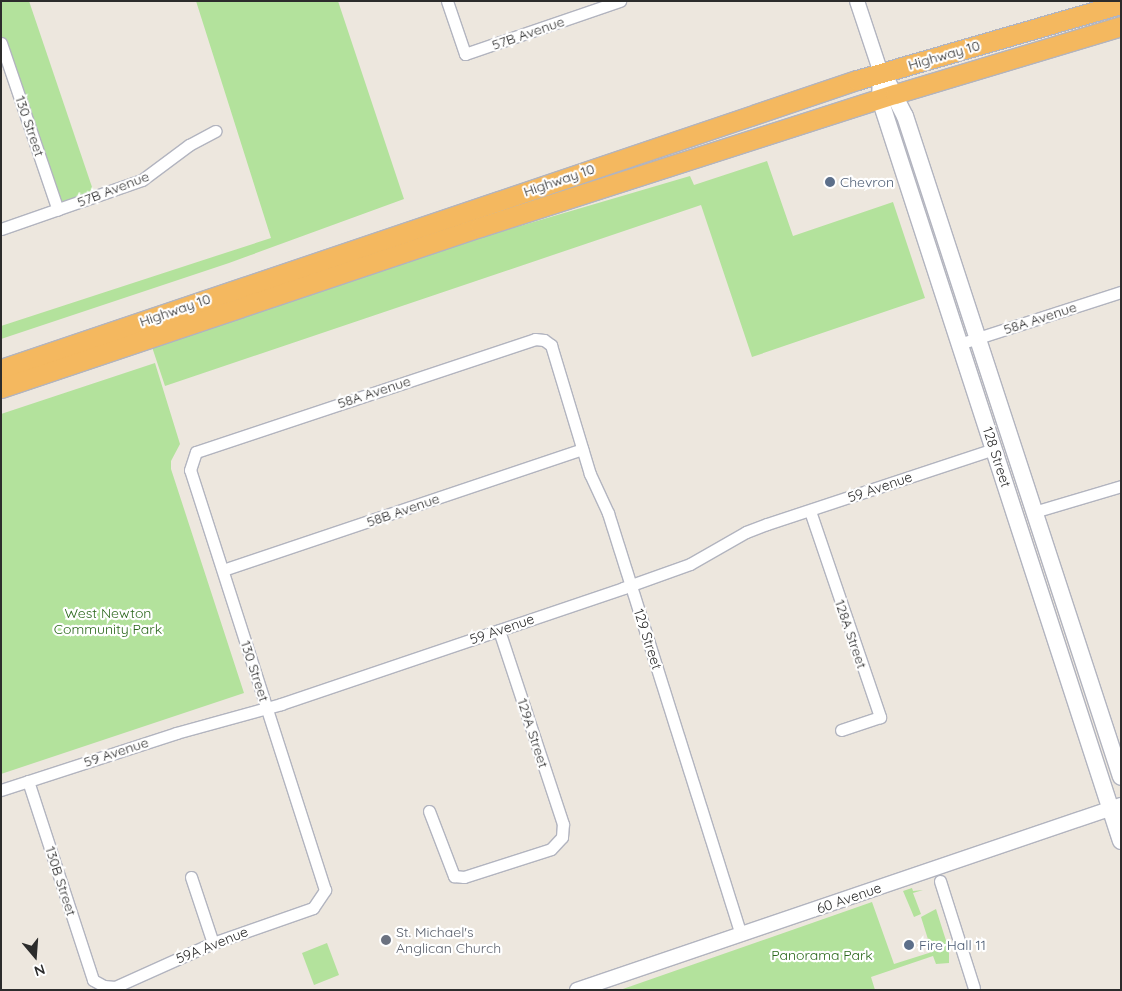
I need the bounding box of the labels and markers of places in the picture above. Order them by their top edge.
place label: Chevron [840,174,894,190]
marker: Chevron [824,176,836,188]
place label: St. Michael's Anglican Church [396,924,501,956]
marker: St. Michael's Anglican Church [380,934,392,946]
place label: Fire Hall 11 [919,937,986,953]
marker: Fire Hall 11 [903,939,915,951]

